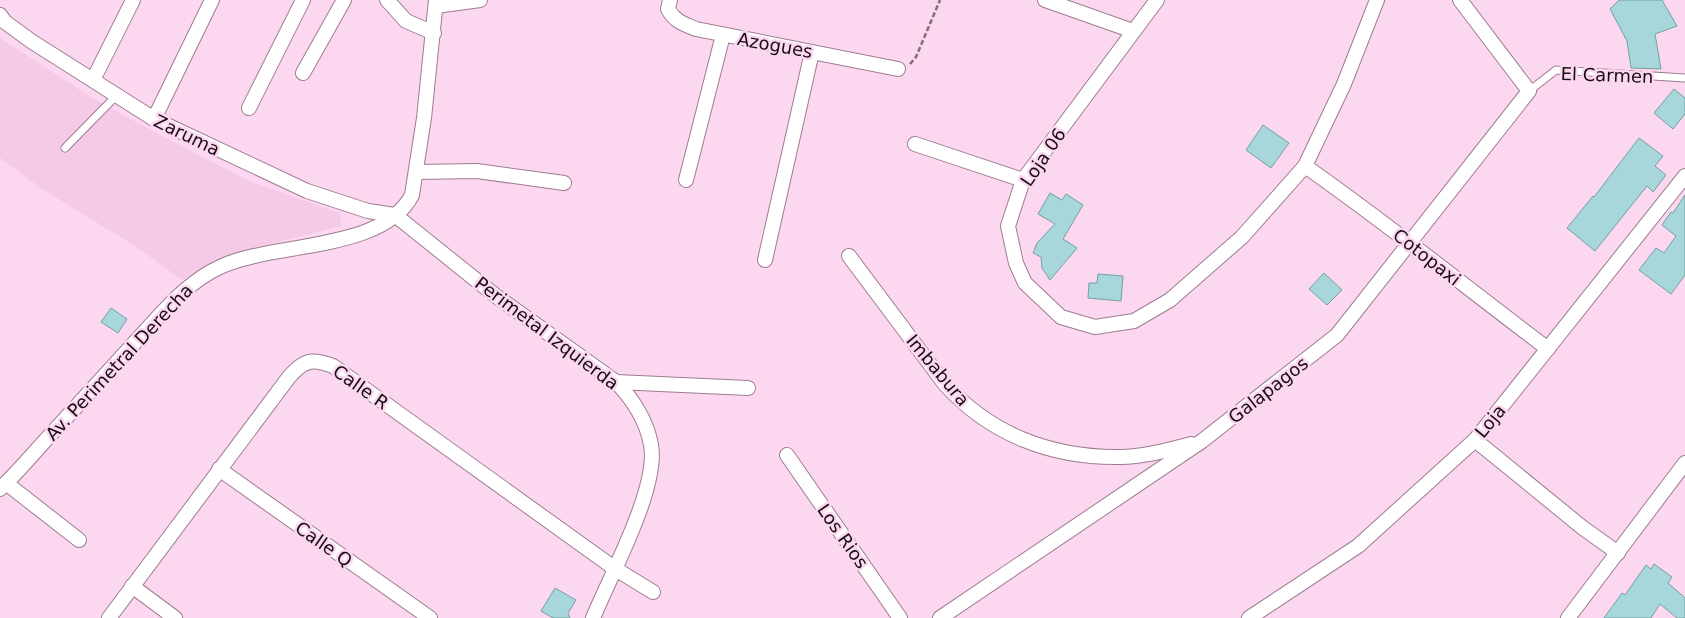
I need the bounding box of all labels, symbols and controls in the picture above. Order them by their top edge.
street label: Azogues [736,28,814,62]
street label: El Carmen [1560,63,1654,87]
street label: Zaruma [151,110,223,160]
street label: Loja 06 [1016,124,1070,190]
street label: Cotopaxi [1389,224,1465,290]
street label: Perimetal Izquierda [471,272,623,394]
street label: Av. Perimetral Derecha [41,280,197,444]
street label: Imbabura [902,330,974,410]
street label: Galapagos [1224,352,1312,428]
street label: Calle R [329,360,393,414]
street label: Loja [1470,400,1510,442]
street label: Los Rios [813,500,873,572]
street label: Calle Q [292,517,356,571]

